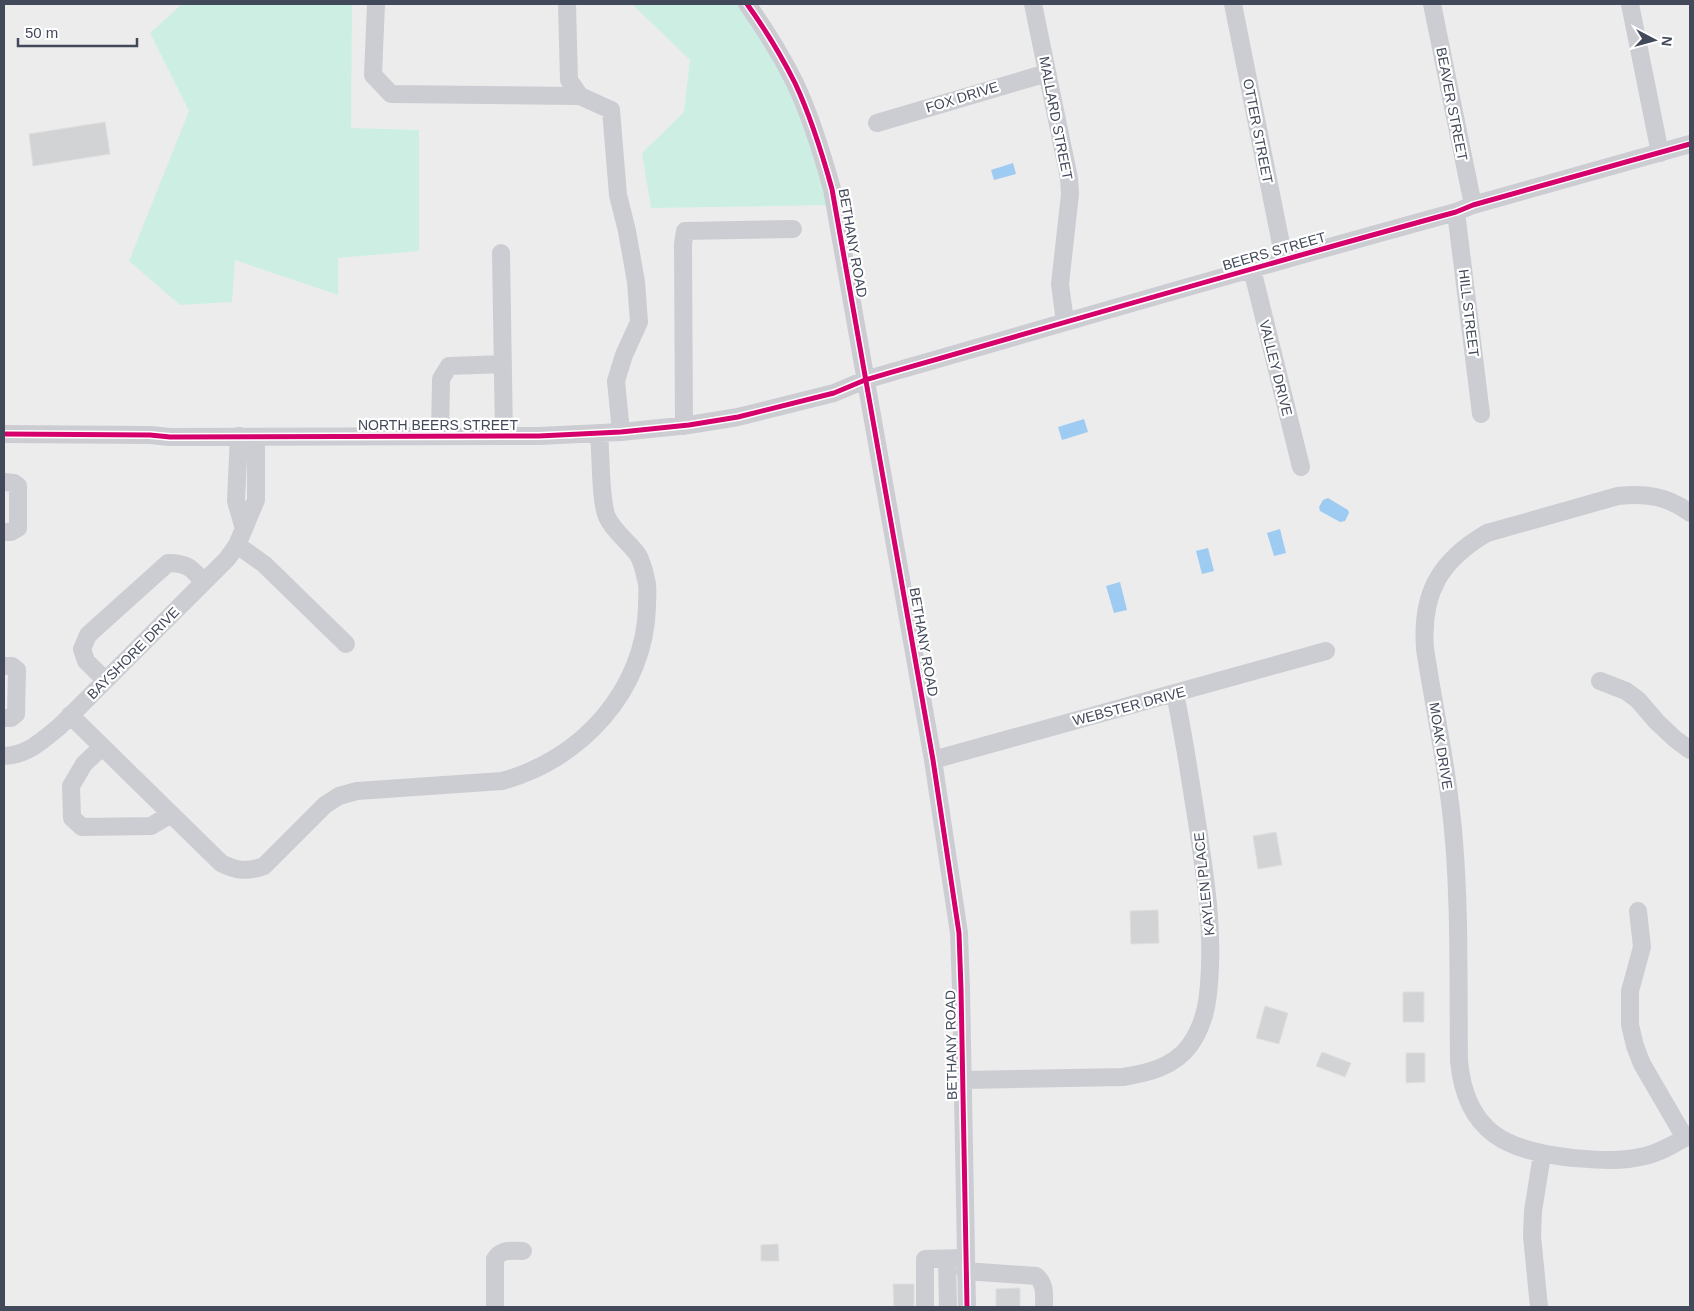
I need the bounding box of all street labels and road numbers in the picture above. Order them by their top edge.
street label: BEAVER STREET [1433,46,1471,162]
street label: MALLARD STREET [1036,55,1076,181]
street label: OTTER STREET [1240,77,1276,185]
street label: FOX DRIVE [924,78,1000,116]
street label: BETHANY ROAD [836,187,870,299]
street label: BEERS STREET [1221,228,1328,273]
street label: HILL STREET [1456,268,1482,358]
street label: VALLEY DRIVE [1256,318,1296,418]
street label: NORTH BEERS STREET [358,417,518,433]
street label: BETHANY ROAD [907,586,941,698]
street label: BAYSHORE DRIVE [84,604,182,702]
street label: WEBSTER DRIVE [1071,683,1187,729]
street label: MOAK DRIVE [1426,701,1456,791]
street label: KAYLEN PLACE [1191,831,1217,937]
street label: BETHANY ROAD [942,990,960,1100]

